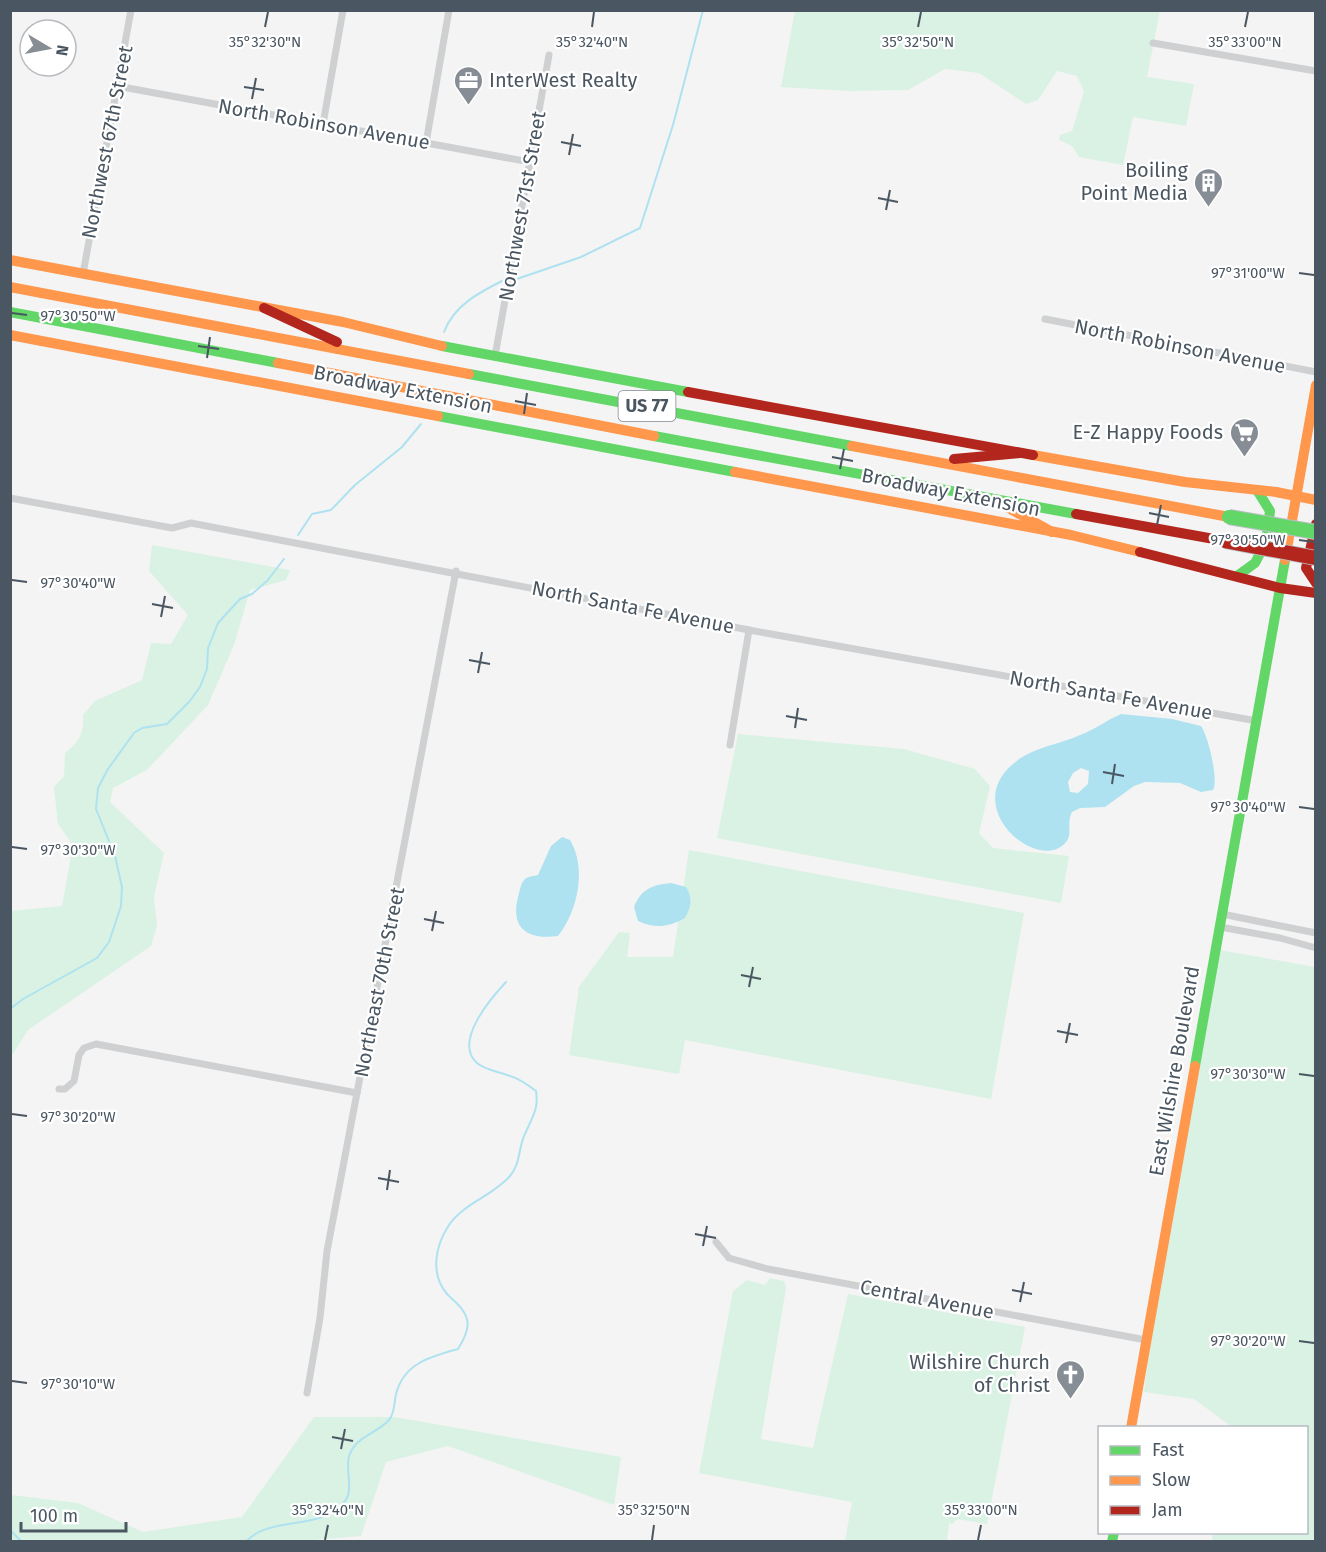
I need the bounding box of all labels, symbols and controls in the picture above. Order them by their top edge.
north arrow [18,18,78,78]
text: 35°32'30"N [229,33,301,51]
text: 35°32'40"N [556,33,628,51]
text: 35°32'50"N [882,33,954,51]
text: 35°33'00"N [1208,33,1282,51]
street label: Northwest 67th Street [76,42,138,241]
text: N [52,44,73,57]
office icon: InterWest Realty [452,64,484,106]
place label: InterWest Realty [489,68,637,92]
street label: North Robinson Avenue [216,94,432,154]
street label: Northwest 71st Street [493,108,551,303]
place label: Boiling Point Media [1080,158,1189,205]
building icon: Boiling Point Media [1193,166,1225,208]
text: 97°31'00"W [1211,264,1286,282]
text: 97°30'50"W [40,307,116,325]
street label: North Robinson Avenue [1072,314,1288,378]
street label: Broadway Extension [312,360,494,418]
road number: US 77 [618,391,676,421]
supermarket icon: E-Z Happy Foods [1228,416,1260,458]
place label: E-Z Happy Foods [1072,420,1223,444]
street label: Broadway Extension [860,463,1042,521]
text: 97°30'50"W [1210,531,1286,549]
text: 97°30'40"W [40,574,116,592]
street label: North Santa Fe Avenue [530,576,736,638]
street label: North Santa Fe Avenue [1008,665,1214,725]
text: 97°30'40"W [1210,798,1286,816]
text: 97°30'30"W [40,841,116,859]
street label: Northeast 70th Street [349,884,409,1079]
street label: East Wilshire Boulevard [1144,964,1204,1178]
text: 97°30'30"W [1210,1065,1286,1083]
text: 97°30'20"W [40,1108,116,1126]
street label: Central Avenue [858,1274,996,1324]
text: 97°30'20"W [1210,1332,1286,1350]
place label: Wilshire Church of Christ [909,1350,1051,1397]
church icon: Wilshire Church of Christ [1055,1358,1087,1400]
text: 97°30'10"W [41,1375,116,1393]
legend [1098,1426,1308,1534]
text: Fast [1152,1439,1185,1461]
text: Slow [1152,1469,1191,1491]
scale bar [21,1495,126,1533]
text: Jam [1152,1499,1183,1521]
text: 35°32'40"N [292,1501,364,1519]
text: 35°32'50"N [618,1501,690,1519]
text: 35°33'00"N [944,1501,1018,1519]
text: 100 m [30,1505,78,1527]

